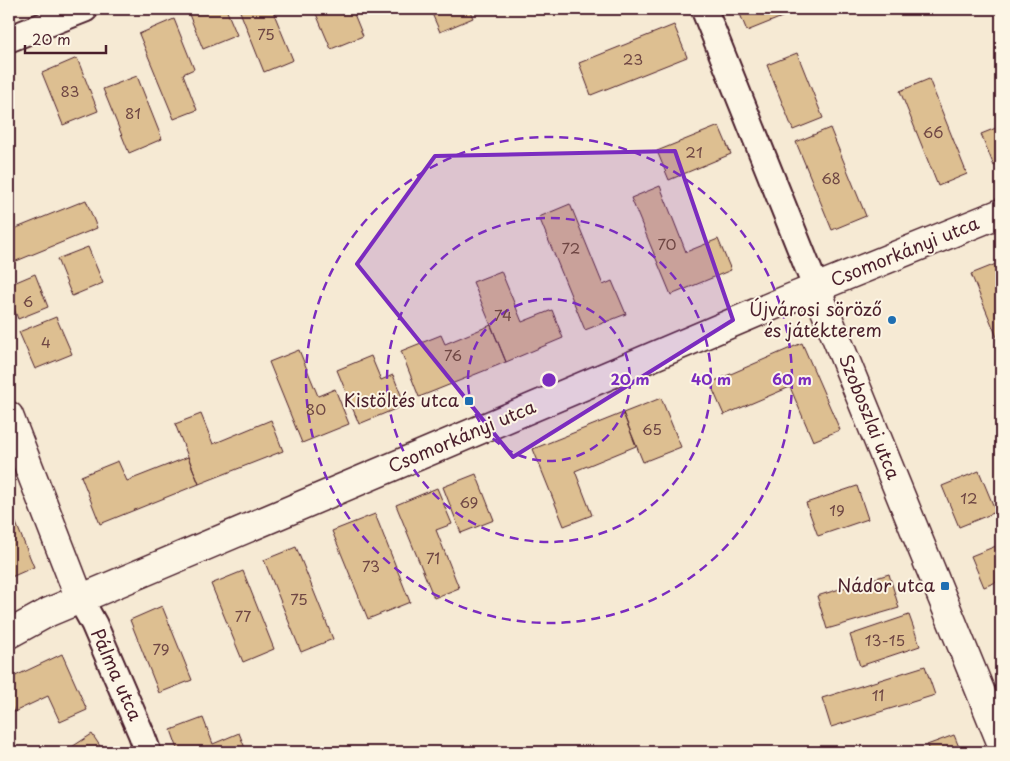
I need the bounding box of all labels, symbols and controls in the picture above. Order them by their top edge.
scale bar [25,22,106,54]
house number: 75 [257,22,275,45]
text: 20 m [32,27,71,50]
house number: 23 [623,47,643,70]
house number: 83 [60,79,80,102]
house number: 81 [125,101,141,124]
house number: 66 [923,120,943,143]
house number: 21 [685,140,703,163]
house number: 68 [821,166,841,189]
street label: Csomorkányi utca [826,208,983,293]
house number: 70 [657,232,677,255]
house number: 72 [562,236,580,259]
house number: 6 [23,289,33,312]
place label: Újvárosi söröző és játékterem [749,295,882,343]
house number: 74 [494,303,512,326]
marker: Újvárosi söröző és játékterem [886,314,898,326]
house number: 4 [41,330,51,353]
house number: 76 [444,343,462,366]
street label: Szoboszlai utca [833,350,908,484]
text: 20 m [611,367,649,390]
text: 40 m [691,367,731,390]
text: 60 m [772,367,812,390]
centre of rings [540,371,558,389]
place label: Kistöltés utca [344,386,460,413]
street label: Csomorkányi utca [384,392,540,479]
marker: Kistöltés utca [463,395,475,407]
house number: 80 [306,397,326,420]
house number: 65 [642,417,662,440]
house number: 12 [960,486,978,509]
house number: 69 [460,490,478,513]
house number: 19 [829,498,845,521]
house number: 71 [426,546,440,569]
house number: 73 [362,554,380,577]
place label: Nádor utca [837,571,936,598]
marker: Nádor utca [939,580,951,592]
house number: 75 [290,587,308,610]
house number: 77 [235,604,251,627]
street label: Pálma utca [85,624,150,725]
house number: 13-15 [865,628,905,651]
house number: 79 [152,637,170,660]
house number: 11 [872,683,884,706]

